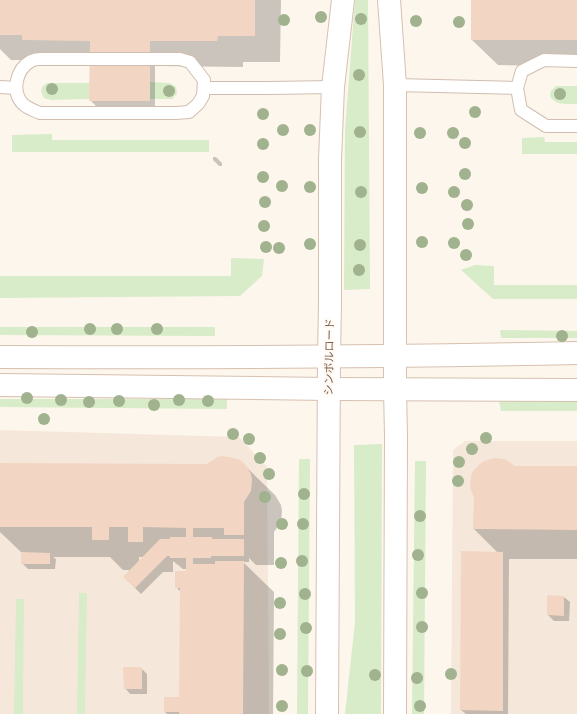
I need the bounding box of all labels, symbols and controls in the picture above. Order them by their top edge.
street label: シンボルロード [320,318,338,396]

